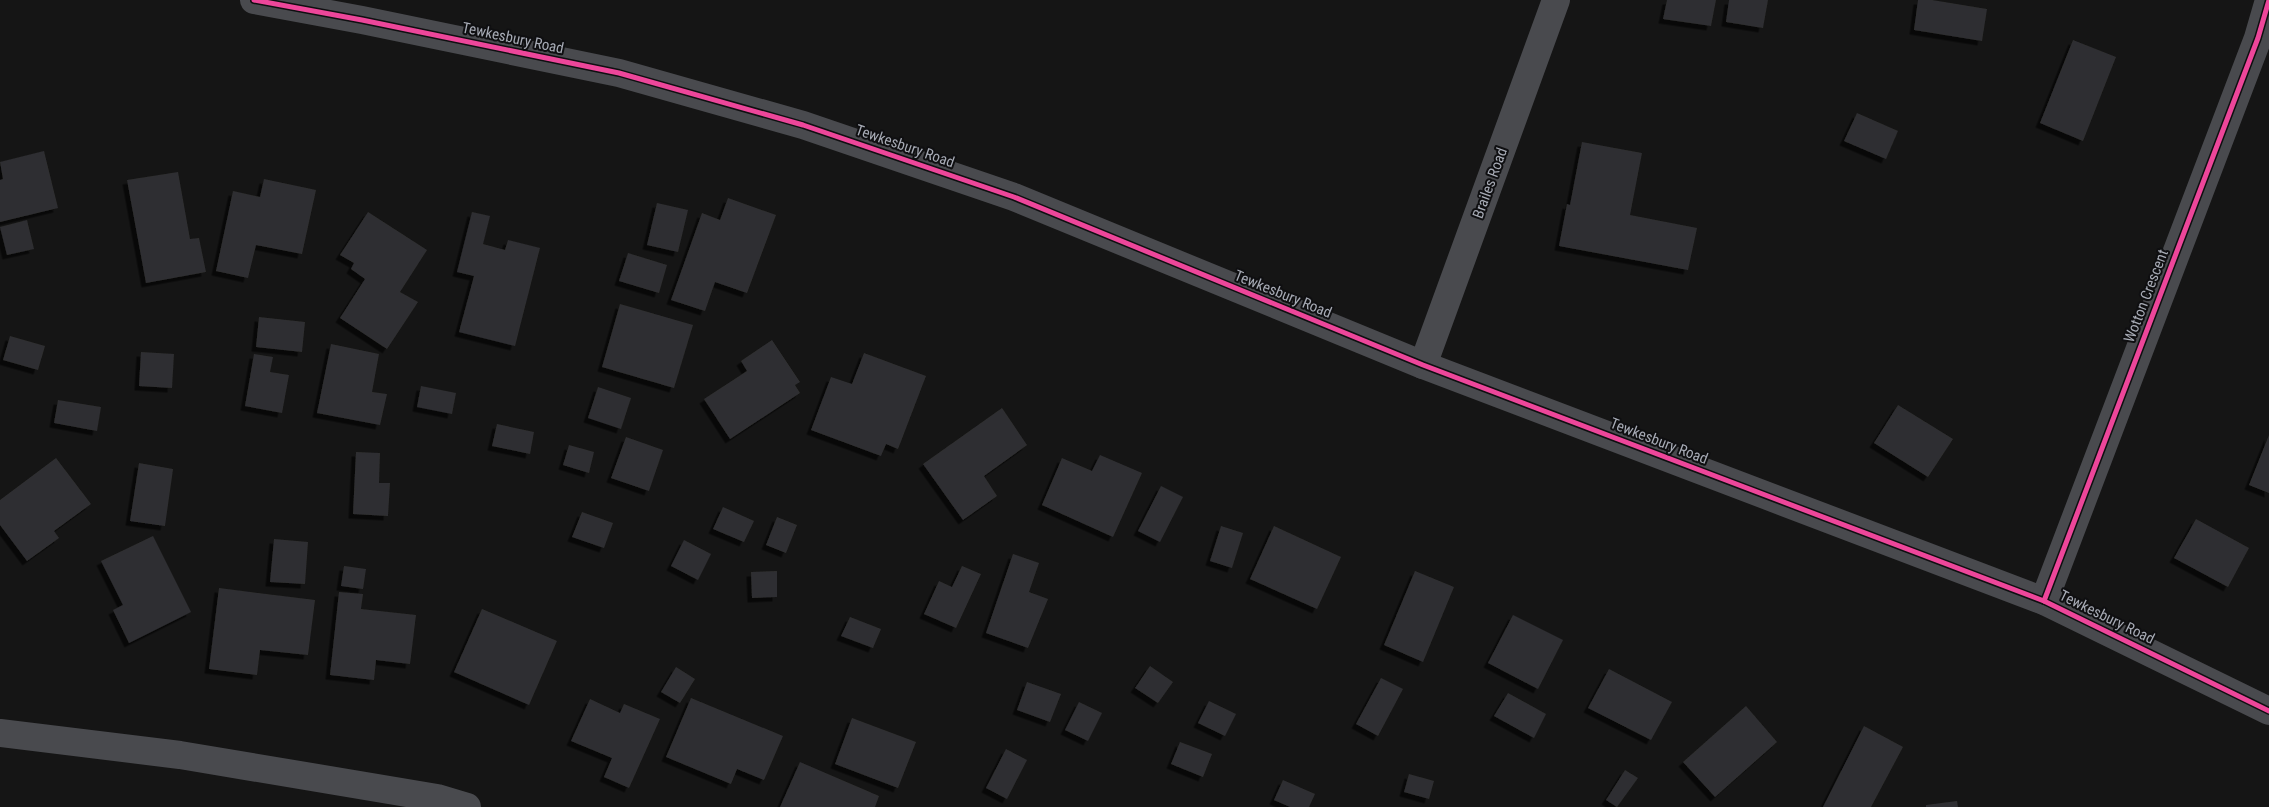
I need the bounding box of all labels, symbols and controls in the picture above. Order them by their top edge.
street label: Tewkesbury Road [461,18,565,58]
street label: Tewkesbury Road [853,121,957,171]
street label: Brailes Road [1469,145,1511,221]
street label: Wotton Crescent [2120,247,2172,345]
street label: Tewkesbury Road [1232,266,1334,322]
street label: Tewkesbury Road [1607,414,1711,468]
street label: Tewkesbury Road [2057,586,2157,648]

